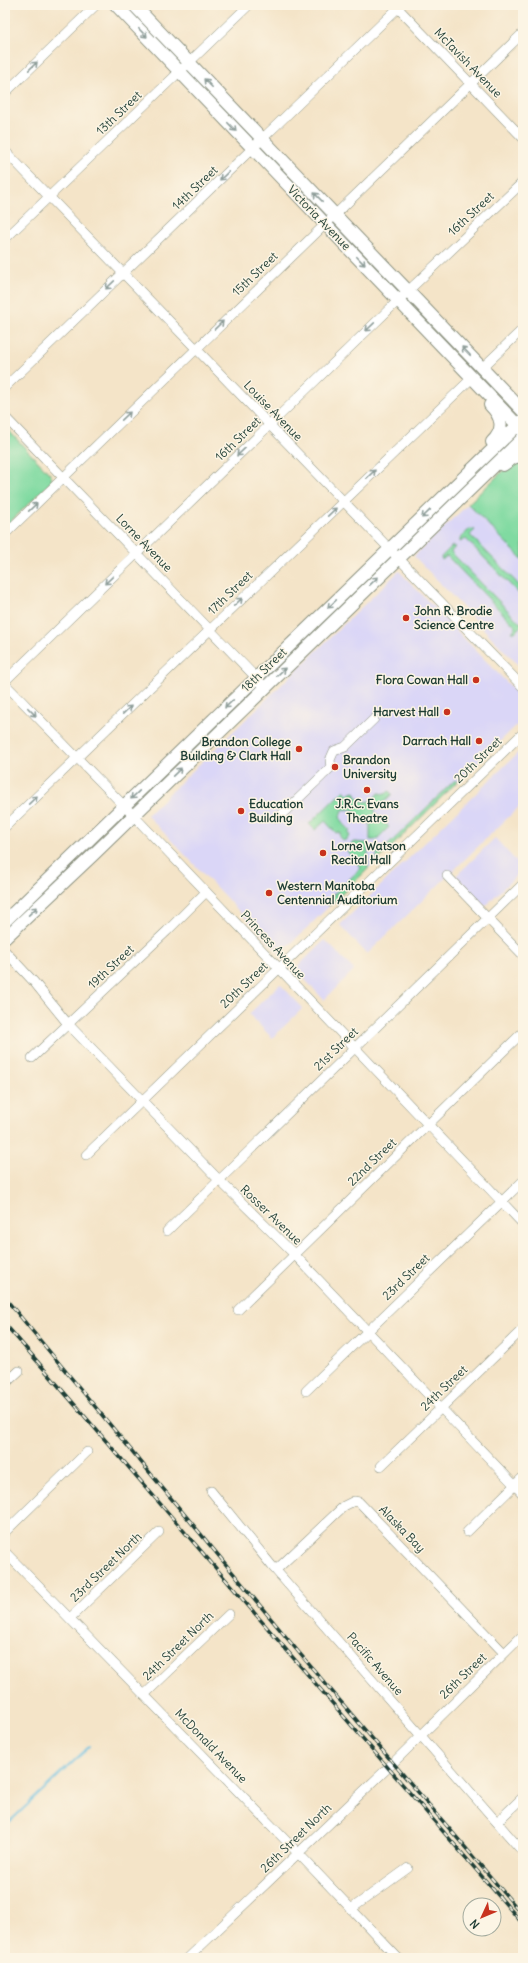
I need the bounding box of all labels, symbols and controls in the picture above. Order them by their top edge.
street label: McTavish Avenue [431,25,505,101]
one-way arrow [138,28,147,38]
one-way arrow [28,61,38,70]
one-way arrow [204,79,213,89]
street label: 13th Street [93,87,145,138]
one-way arrow [227,122,237,132]
street label: 14th Street [169,162,221,213]
one-way arrow [219,171,229,181]
street label: Victoria Avenue [285,182,354,253]
street label: 16th Street [445,189,497,239]
one-way arrow [313,192,323,202]
street label: 15th Street [229,248,281,299]
one-way arrow [356,256,366,266]
one-way arrow [105,280,115,290]
one-way arrow [214,320,224,330]
one-way arrow [365,322,375,332]
one-way arrow [461,346,471,356]
street label: Louise Avenue [241,377,306,444]
one-way arrow [121,411,131,421]
street label: 16th Street [212,413,264,464]
one-way arrow [237,447,247,456]
one-way arrow [366,470,376,479]
one-way arrow [28,502,38,512]
one-way arrow [327,507,337,517]
one-way arrow [421,509,431,519]
street label: Lorne Avenue [113,511,176,575]
street label: 17th Street [204,568,255,618]
one-way arrow [104,575,114,585]
one-way arrow [369,577,379,586]
one-way arrow [233,597,243,607]
one-way arrow [327,599,337,609]
place label: John R. Brodie Science Centre [414,603,495,632]
marker: John R. Brodie Science Centre [401,613,411,623]
street label: 18th Street [238,644,290,695]
one-way arrow [276,667,286,677]
place label: Flora Cowan Hall [376,672,468,687]
marker: Flora Cowan Hall [471,675,481,685]
one-way arrow [224,699,234,709]
place label: Harvest Hall [373,704,439,719]
one-way arrow [122,705,132,715]
one-way arrow [27,707,37,717]
marker: Harvest Hall [442,707,452,717]
place label: Darrach Hall [402,733,471,748]
street label: 20th Street [451,733,505,786]
place label: Brandon College Building & Clark Hall [180,734,292,764]
marker: Darrach Hall [474,736,484,746]
marker: Brandon College Building & Clark Hall [294,744,304,754]
place label: Brandon University [343,752,397,782]
marker: Brandon University [330,762,340,772]
one-way arrow [172,767,182,777]
marker: J.R.C. Evans Theatre [362,785,372,795]
one-way arrow [130,790,140,799]
one-way arrow [28,795,38,805]
place label: Education Building [249,796,303,826]
place label: J.R.C. Evans Theatre [335,796,399,825]
marker: Education Building [236,806,246,816]
place label: Lorne Watson Recital Hall [331,838,406,867]
marker: Lorne Watson Recital Hall [318,848,328,858]
place label: Western Manitoba Centennial Auditorium [277,878,398,907]
marker: Western Manitoba Centennial Auditorium [264,888,274,898]
one-way arrow [28,906,38,916]
street label: Princess Avenue [238,907,309,982]
street label: 19th Street [85,942,137,992]
street label: 20th Street [217,958,271,1011]
street label: 21st Street [310,1024,361,1073]
street label: 22nd Street [344,1135,399,1189]
street label: Rosser Avenue [237,1182,305,1248]
street label: 23rd Street [379,1250,432,1303]
street label: 24th Street [417,1362,470,1414]
street label: Alaska Bay [376,1502,429,1555]
street label: 23rd Street North [67,1529,145,1605]
street label: 24th Street North [139,1608,216,1683]
street label: Pacific Avenue [344,1629,407,1698]
street label: 26th Street [436,1650,489,1702]
street label: McDonald Avenue [172,1705,251,1786]
street label: 26th Street North [257,1800,334,1875]
north arrow [462,1897,502,1937]
text: N [467,1916,482,1932]

